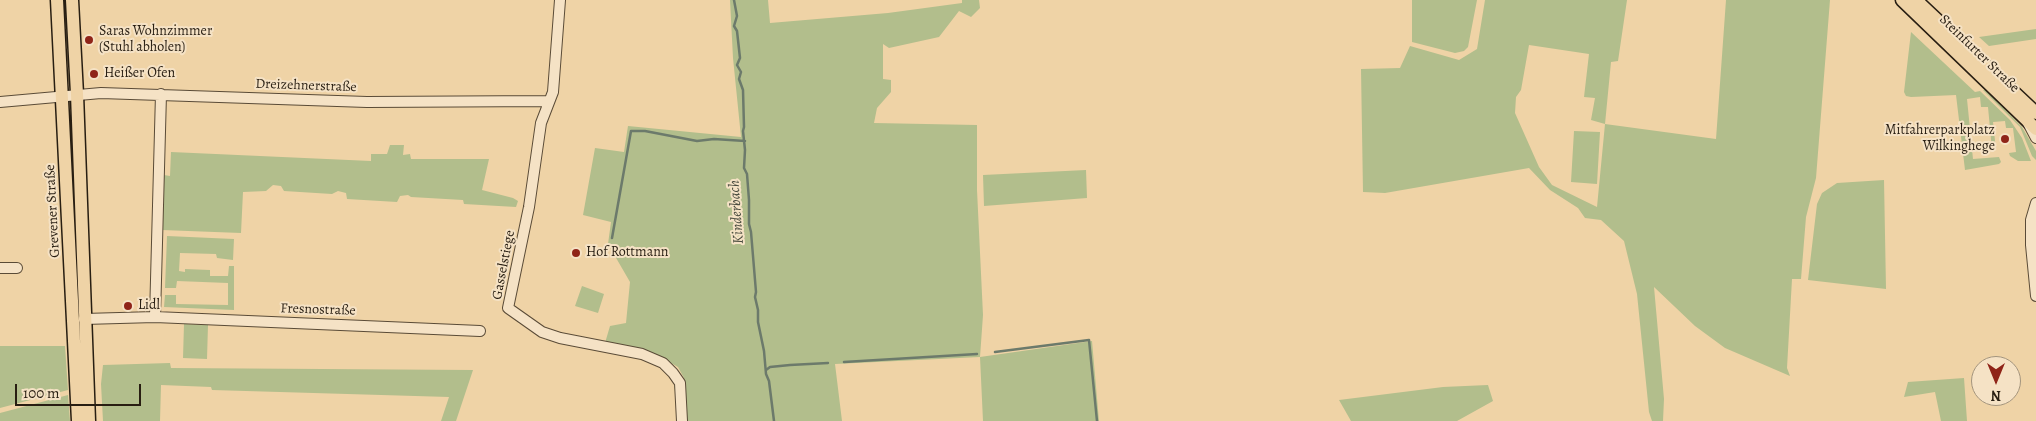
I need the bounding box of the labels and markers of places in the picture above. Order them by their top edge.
place label: Saras Wohnzimmer (Stuhl abholen) [99,24,212,56]
marker: Saras Wohnzimmer (Stuhl abholen) [83,34,95,46]
place label: Heißer Ofen [104,66,175,82]
marker: Heißer Ofen [88,68,100,80]
place label: Mitfahrerparkplatz Wilkinghege [1885,123,1995,156]
marker: Mitfahrerparkplatz Wilkinghege [1999,133,2011,145]
place label: Hof Rottmann [586,245,669,261]
marker: Hof Rottmann [570,247,582,259]
place label: Lidl [138,298,160,314]
marker: Lidl [122,300,134,312]

